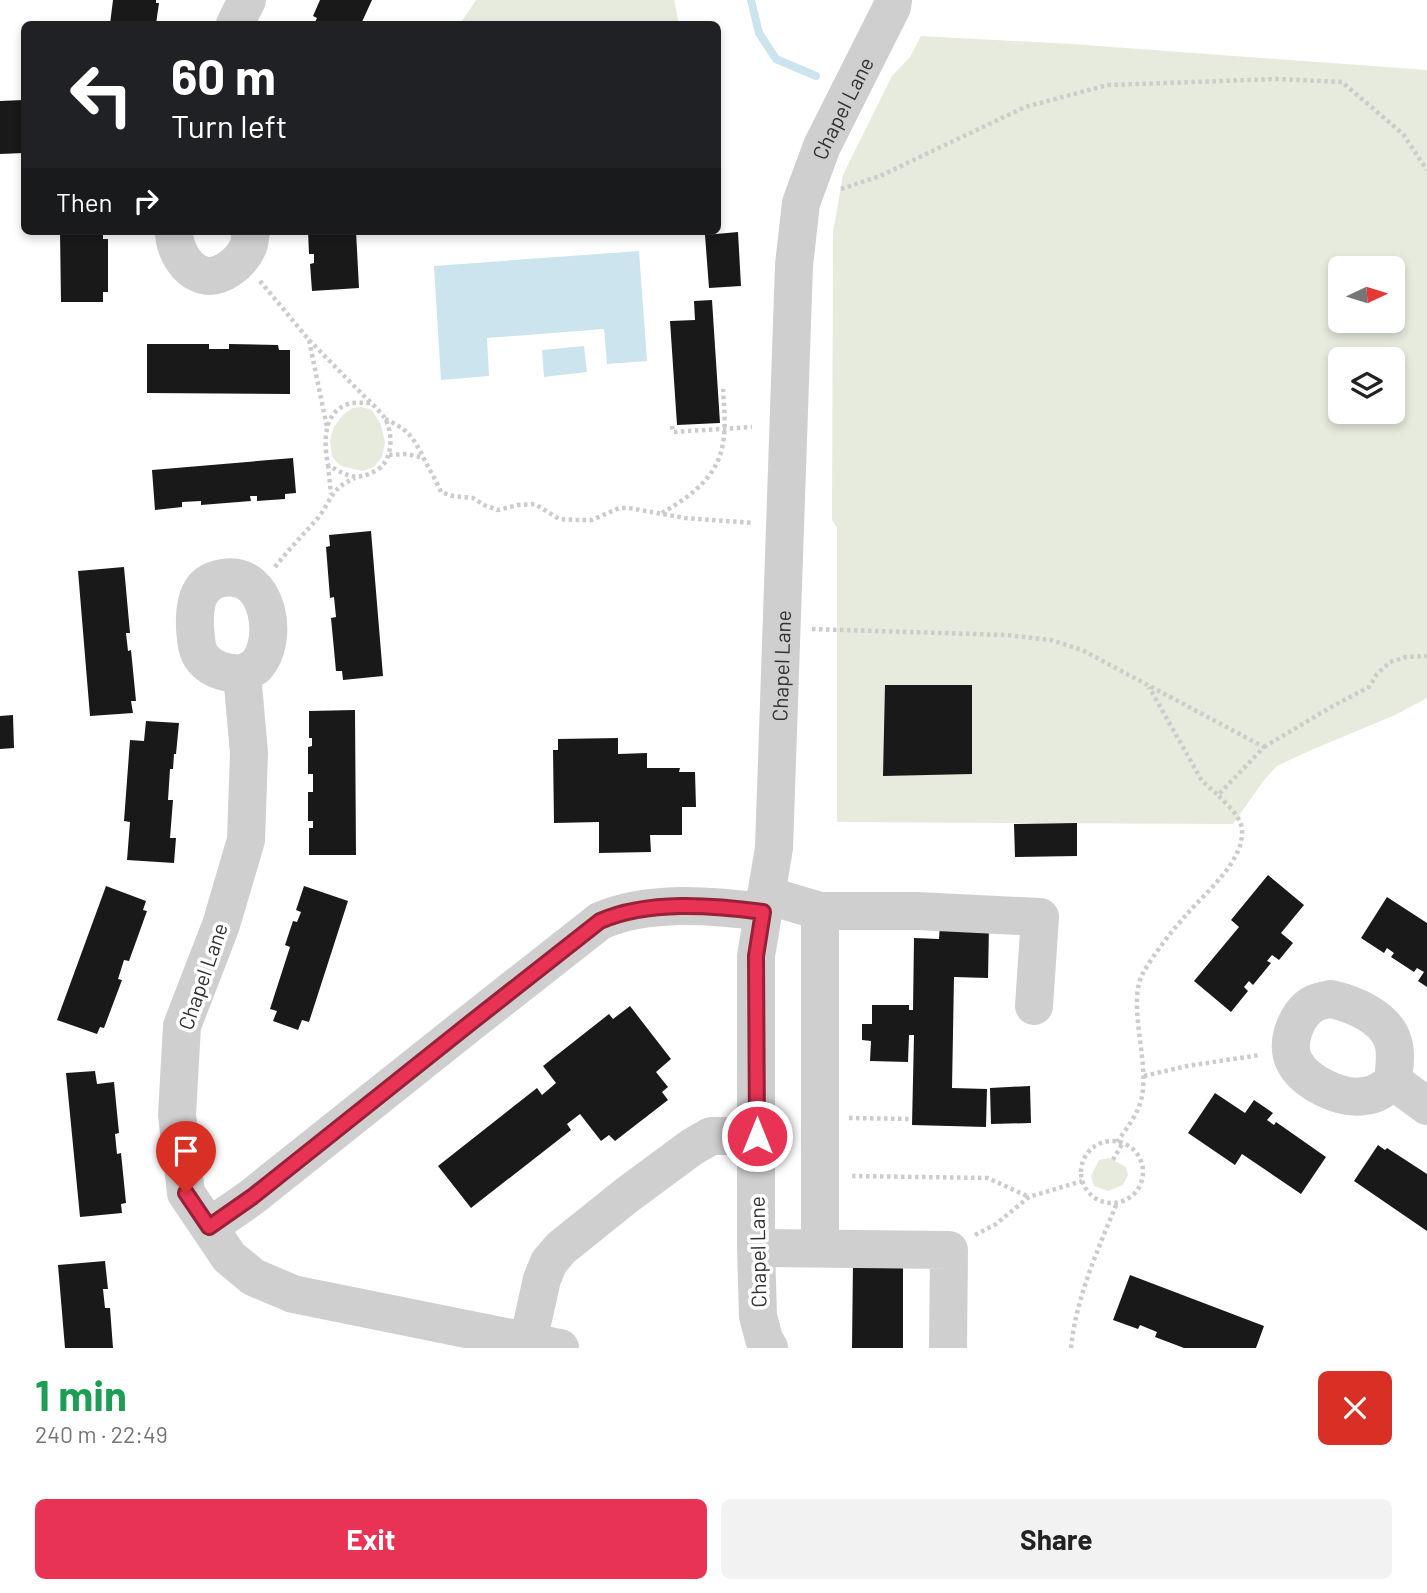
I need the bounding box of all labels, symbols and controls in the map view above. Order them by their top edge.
text: 60 m [171,46,276,105]
icon: left [56,49,147,140]
street label: Chapel Lane [806,52,878,162]
text: Turn left [171,106,288,144]
icon: right [127,182,165,220]
text: Then [56,186,113,217]
north arrow [1328,256,1405,332]
map controls [1328,256,1405,424]
button: layers [1328,347,1405,424]
street label: Chapel Lane [766,610,795,722]
street label: Chapel Lane [172,919,232,1033]
position arrow [720,1099,794,1173]
pin [156,1121,216,1193]
icon: arrive [167,1132,205,1170]
street label: Chapel Lane [744,1196,770,1308]
text: 1 min [35,1369,127,1419]
button: close [1318,1371,1392,1445]
text: 240 m · 22:49 [35,1420,168,1448]
button: Exit [35,1499,707,1579]
button: Share [721,1499,1392,1579]

